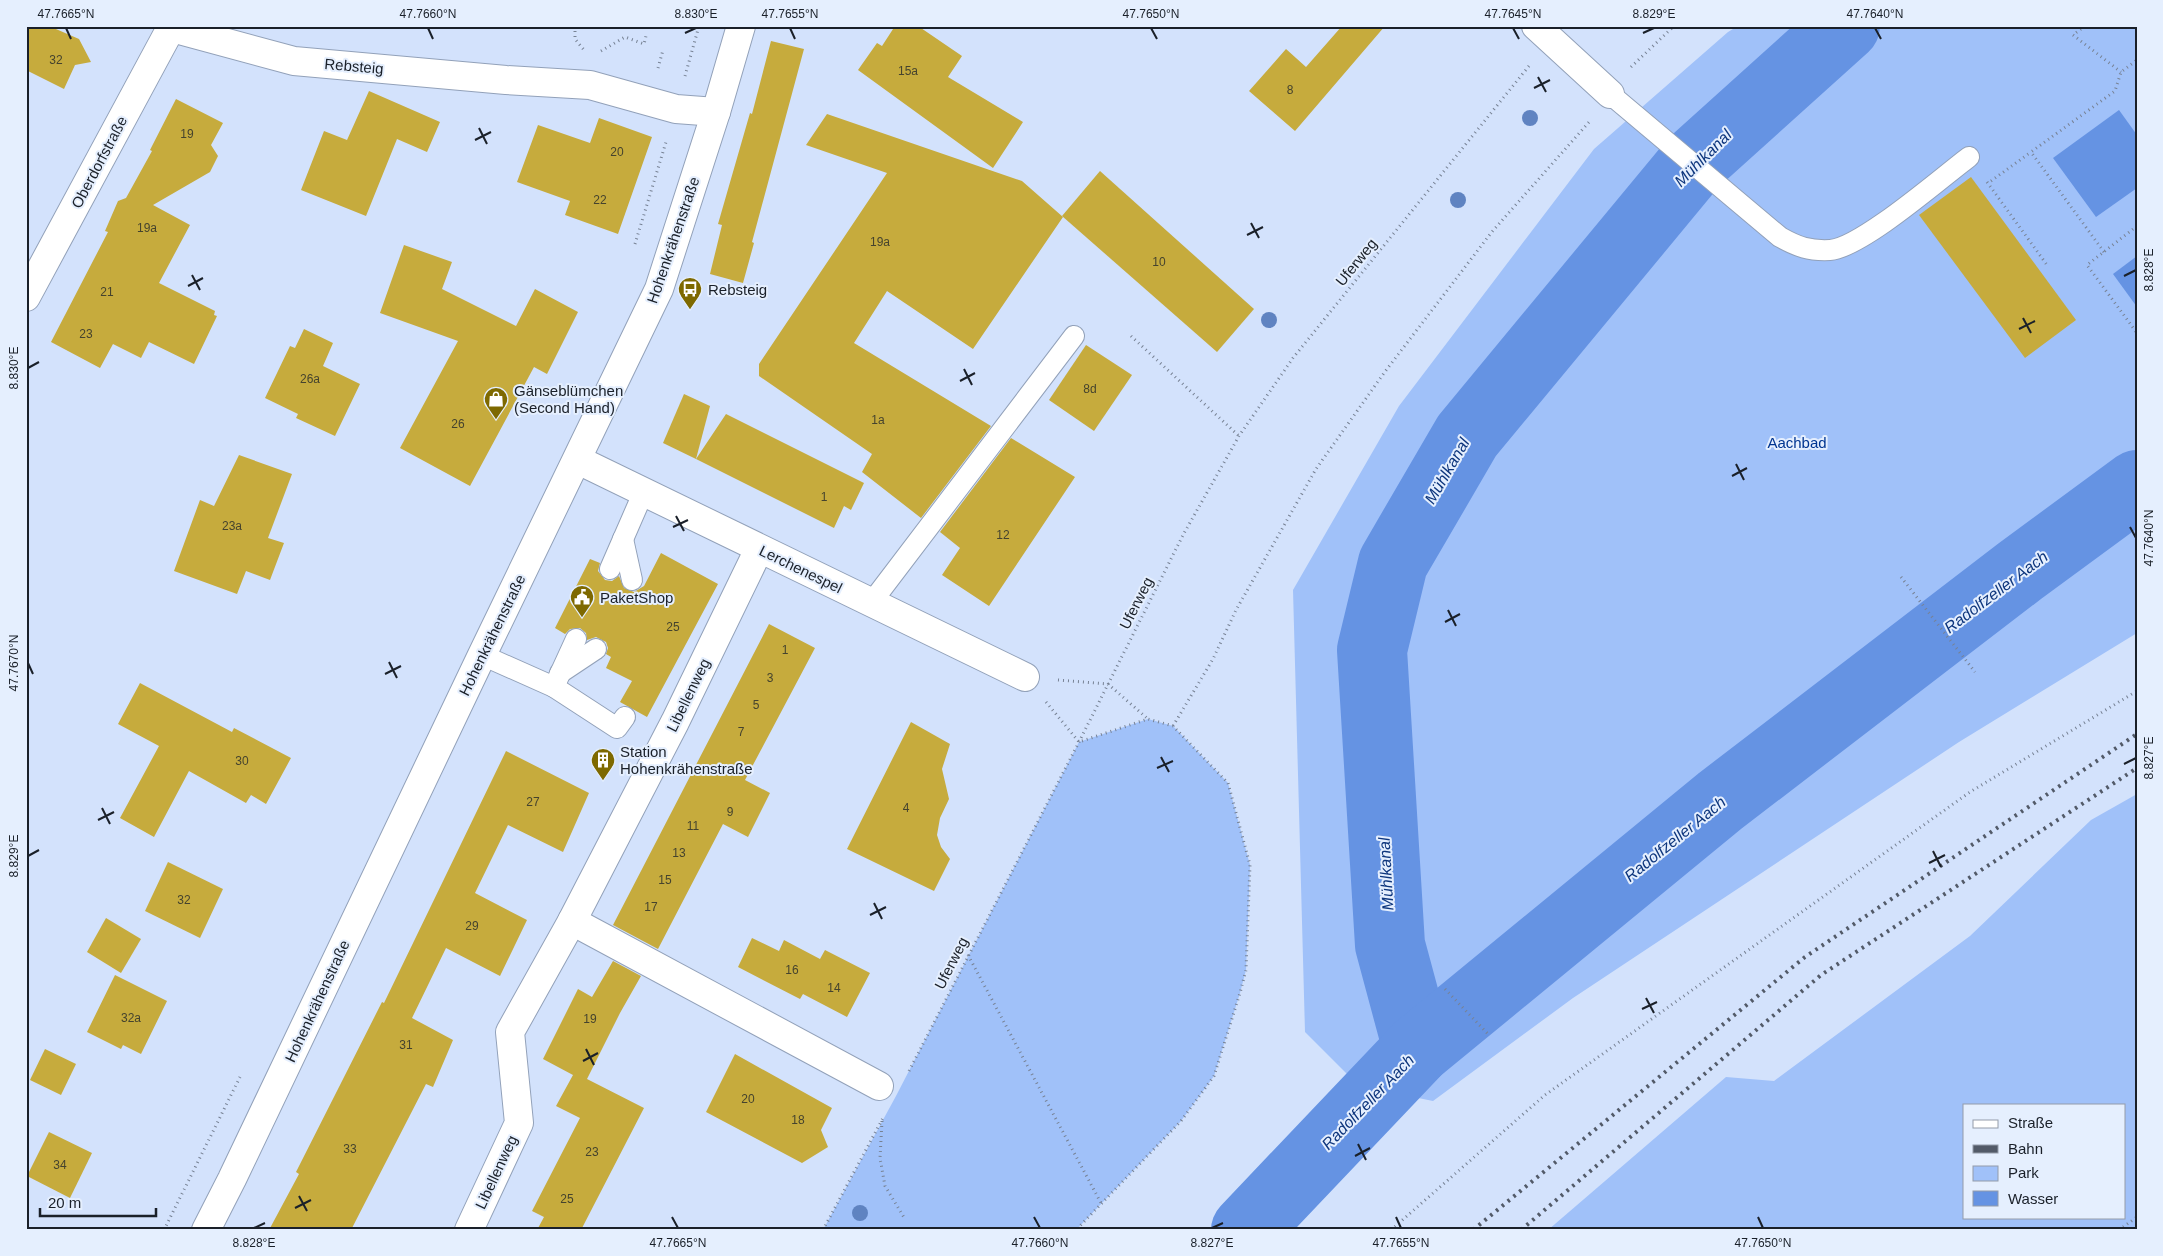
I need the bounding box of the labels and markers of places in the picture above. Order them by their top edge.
bus stop icon: Rebsteig [677,276,703,310]
place label: Rebsteig [708,281,767,298]
place label: Gänseblümchen (Second Hand) [514,382,623,416]
shop icon: Gänseblümchen (Second Hand) [483,386,509,420]
public building icon: PaketShop [569,584,595,618]
place label: PaketShop [600,589,673,606]
place label: Station Hohenkrähenstraße [620,743,753,777]
building icon: Station Hohenkrähenstraße [590,747,616,781]

